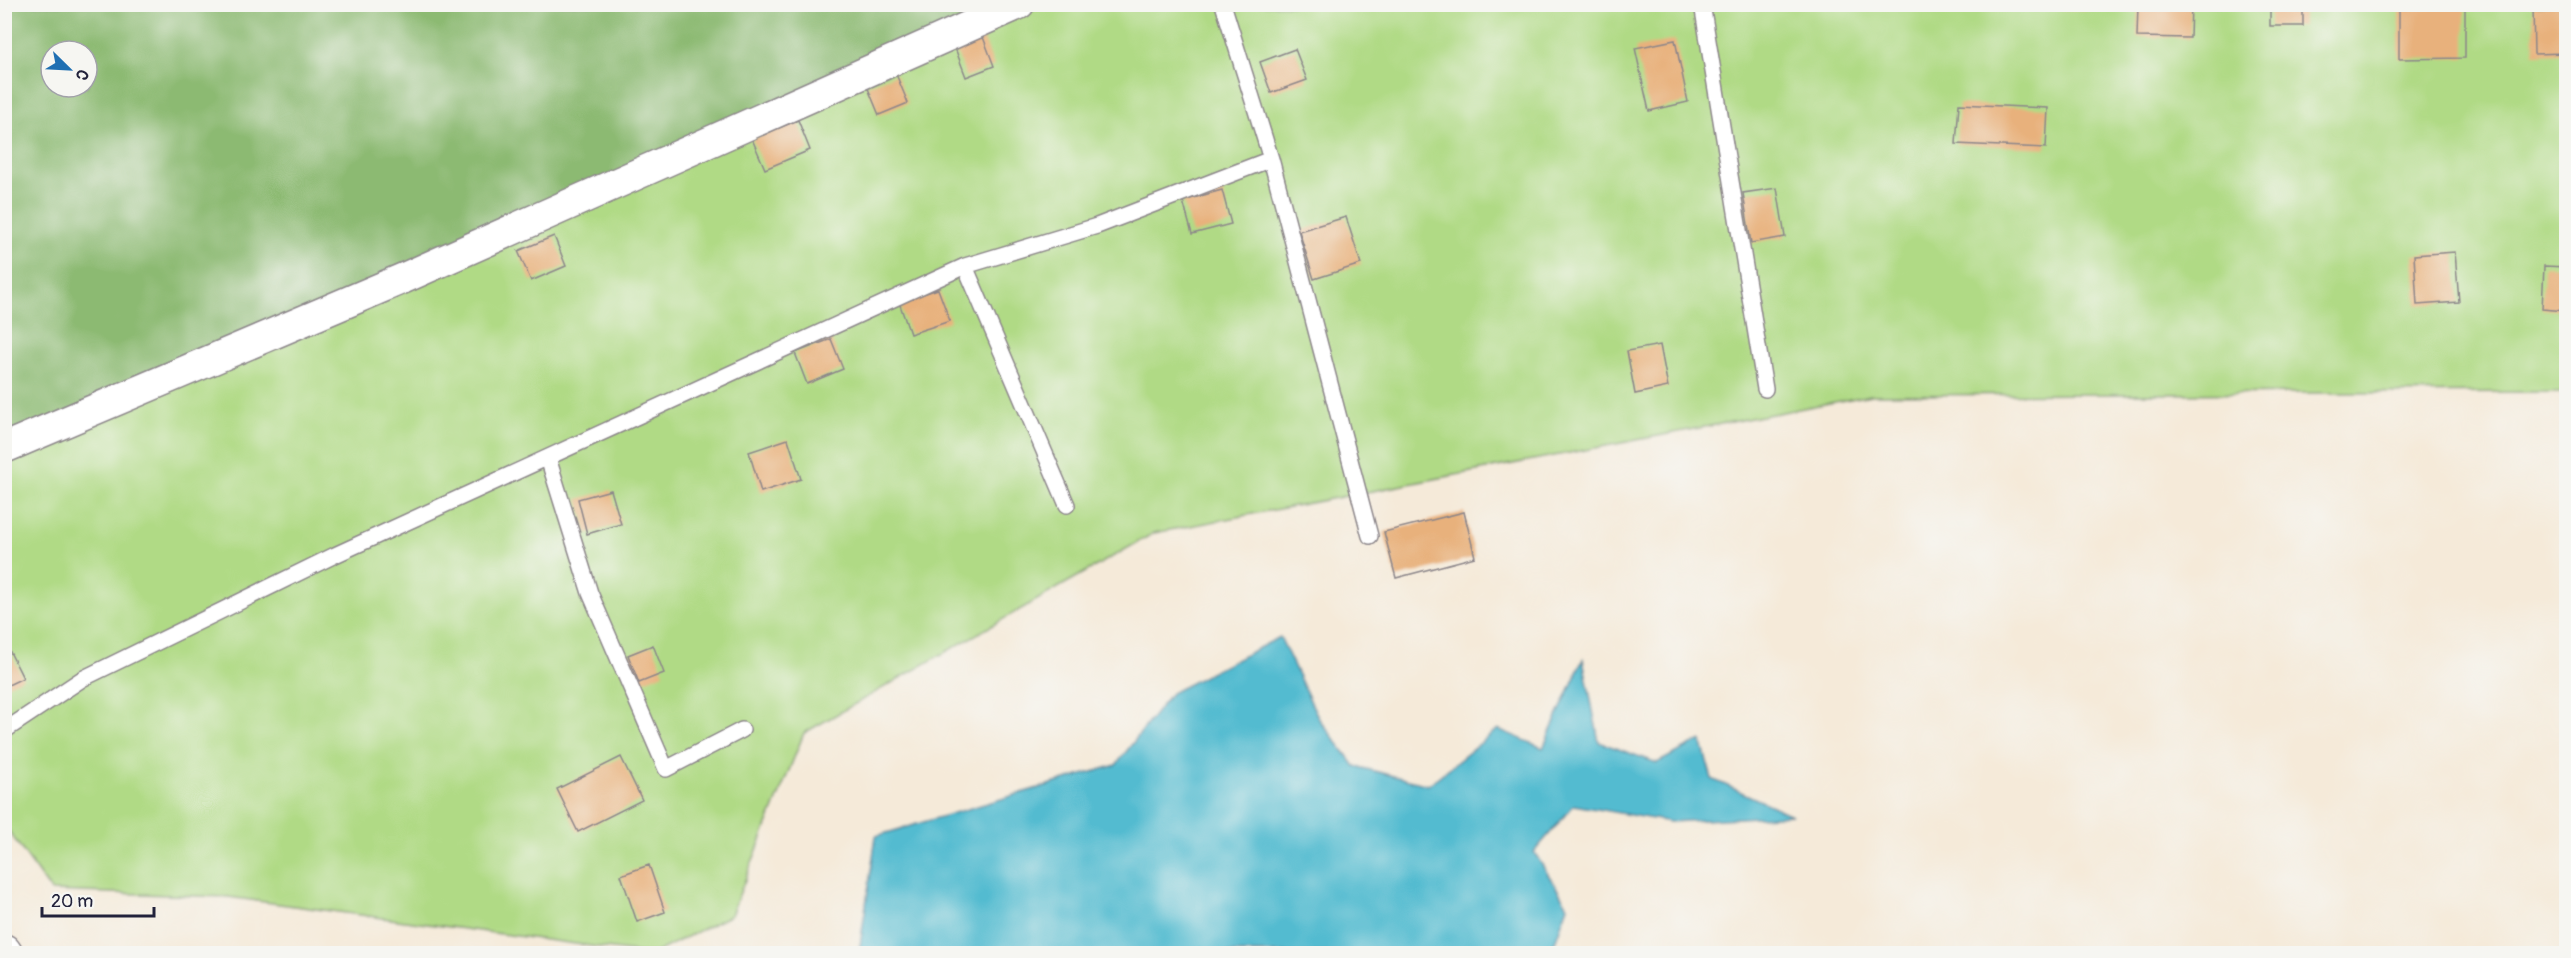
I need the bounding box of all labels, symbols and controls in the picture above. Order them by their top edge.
north arrow [39,39,99,99]
text: С [71,66,93,83]
scale bar [42,880,154,918]
text: 20 m [51,890,93,913]

